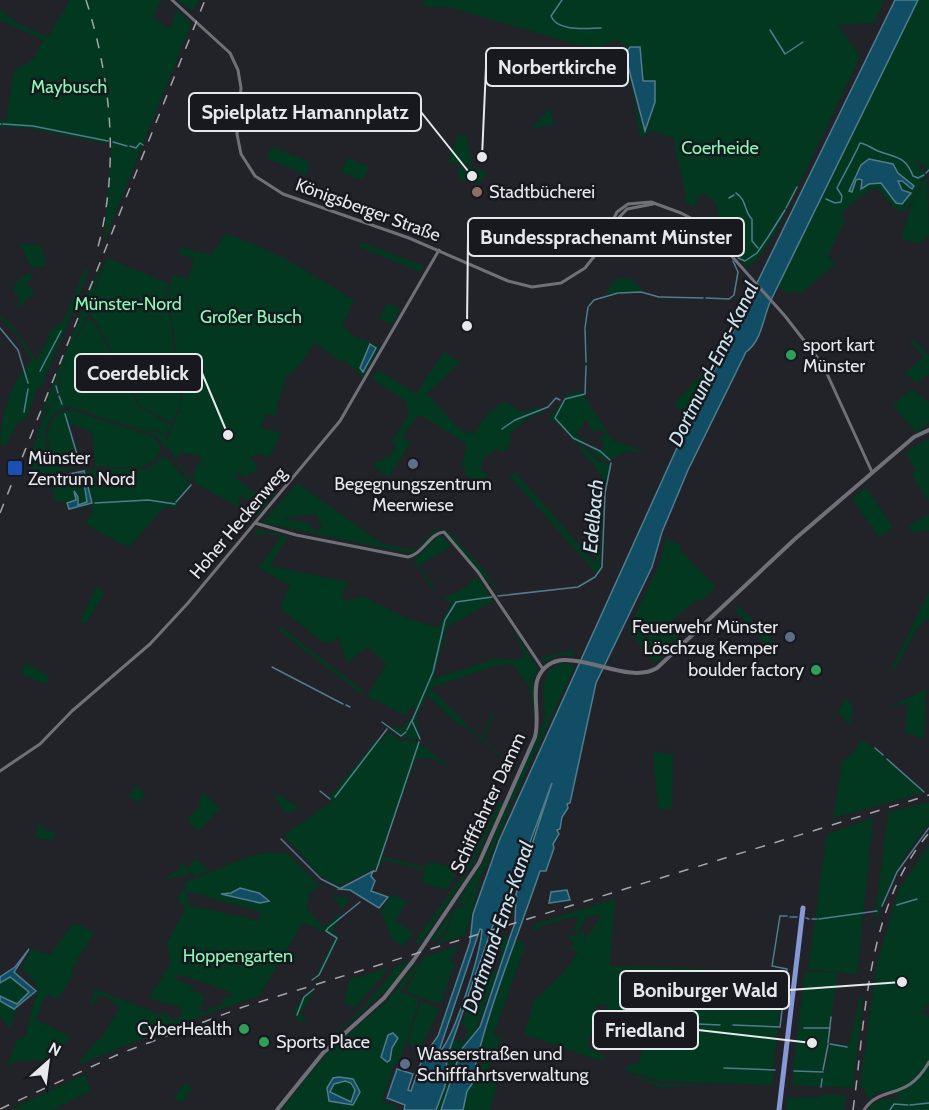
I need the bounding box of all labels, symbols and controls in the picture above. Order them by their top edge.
callout: Norbertkirche [486,48,628,86]
text: Norbertkirche [498,55,616,79]
park label: Maybusch [31,76,107,98]
callout: Spielplatz Hamannplatz [189,93,421,131]
text: Spielplatz Hamannplatz [201,100,409,124]
park label: Coerheide [681,137,759,159]
street label: Königsberger Straße [293,174,443,246]
place label: Stadtbücherei [489,181,595,203]
marker: Stadtbücherei [470,185,484,199]
callout: Bundessprachenamt Münster [468,218,744,256]
text: Bundessprachenamt Münster [480,225,732,249]
water label: Dortmund-Ems-Kanal [663,278,763,450]
park label: Münster-Nord [74,293,182,315]
park label: Großer Busch [200,306,302,328]
place label: sport kart Münster [803,334,875,377]
marker: sport kart Münster [784,348,798,362]
callout: Coerdeblick [75,354,202,392]
text: Coerdeblick [87,361,189,385]
place label: Münster Zentrum Nord [28,447,135,490]
marker: Begegnungszentrum Meerwiese [406,457,420,471]
marker: Münster Zentrum Nord [6,459,24,477]
street label: Hoher Heckenweg [185,462,292,583]
place label: Begegnungszentrum Meerwiese [334,473,492,516]
water label: Edelbach [578,478,608,554]
place label: Feuerwehr Münster Löschzug Kemper [632,616,778,659]
marker: Feuerwehr Münster Löschzug Kemper [783,630,797,644]
place label: boulder factory [688,659,804,681]
marker: boulder factory [809,663,823,677]
street label: Schifffahrter Damm [446,729,530,877]
water label: Dortmund-Ems-Kanal [457,838,539,1016]
park label: Hoppengarten [183,945,293,967]
callout: Boniburger Wald [620,971,789,1009]
text: Boniburger Wald [632,978,778,1002]
callout: Friedland [593,1011,698,1049]
place label: CyberHealth [137,1018,232,1040]
text: Friedland [605,1018,685,1042]
marker: CyberHealth [237,1022,251,1036]
place label: Sports Place [276,1031,370,1053]
north arrow [18,1032,78,1092]
marker: Sports Place [257,1035,271,1049]
text: N [45,1038,64,1060]
place label: Wasserstraßen und Schifffahrtsverwaltung [417,1043,590,1086]
marker: Wasserstraßen und Schifffahrtsverwaltung [398,1057,412,1071]

